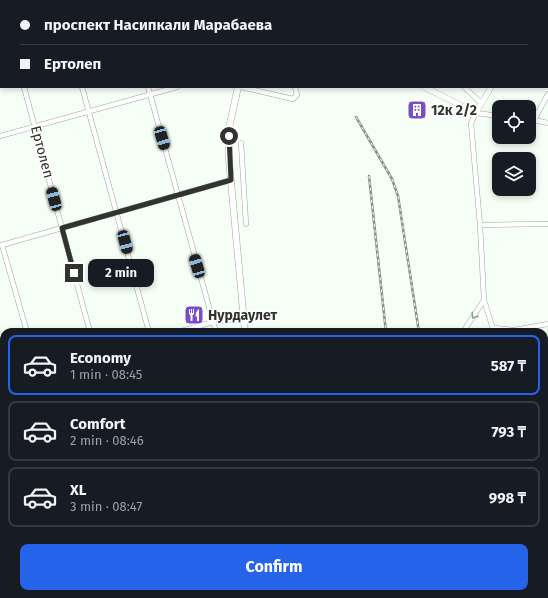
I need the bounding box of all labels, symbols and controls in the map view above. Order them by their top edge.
text: проспект Насипкали Марабаева [44,16,272,34]
text: Ертолеп [44,55,101,73]
building icon: 12к 2/2 [406,99,428,121]
map controls [492,100,536,196]
button: locate [492,100,536,144]
place label: 12к 2/2 [431,102,477,119]
street label: Ертолеп [27,124,57,180]
car [153,125,171,151]
route start [220,127,238,145]
button: layers [492,152,536,196]
car [45,186,63,212]
car [116,229,134,255]
car [188,253,206,279]
callout: 2 min [88,259,154,287]
route end [65,264,83,282]
text: 2 min [105,265,137,280]
restaurant icon: Нурдаулет [183,304,205,326]
place label: Нурдаулет [208,307,277,324]
one-way arrow [471,312,479,319]
icon: car [22,347,58,383]
text: Economy [70,349,131,367]
text: 587 ₸ [491,357,526,375]
text: 1 min · 08:45 [70,367,142,382]
icon: car [22,413,58,449]
text: Comfort [70,415,126,433]
text: 793 ₸ [492,423,526,441]
text: 2 min · 08:46 [70,433,144,448]
icon: car [22,479,58,515]
text: XL [70,481,86,499]
text: 998 ₸ [489,489,526,507]
text: 3 min · 08:47 [70,499,142,514]
button: Confirm [20,544,528,590]

